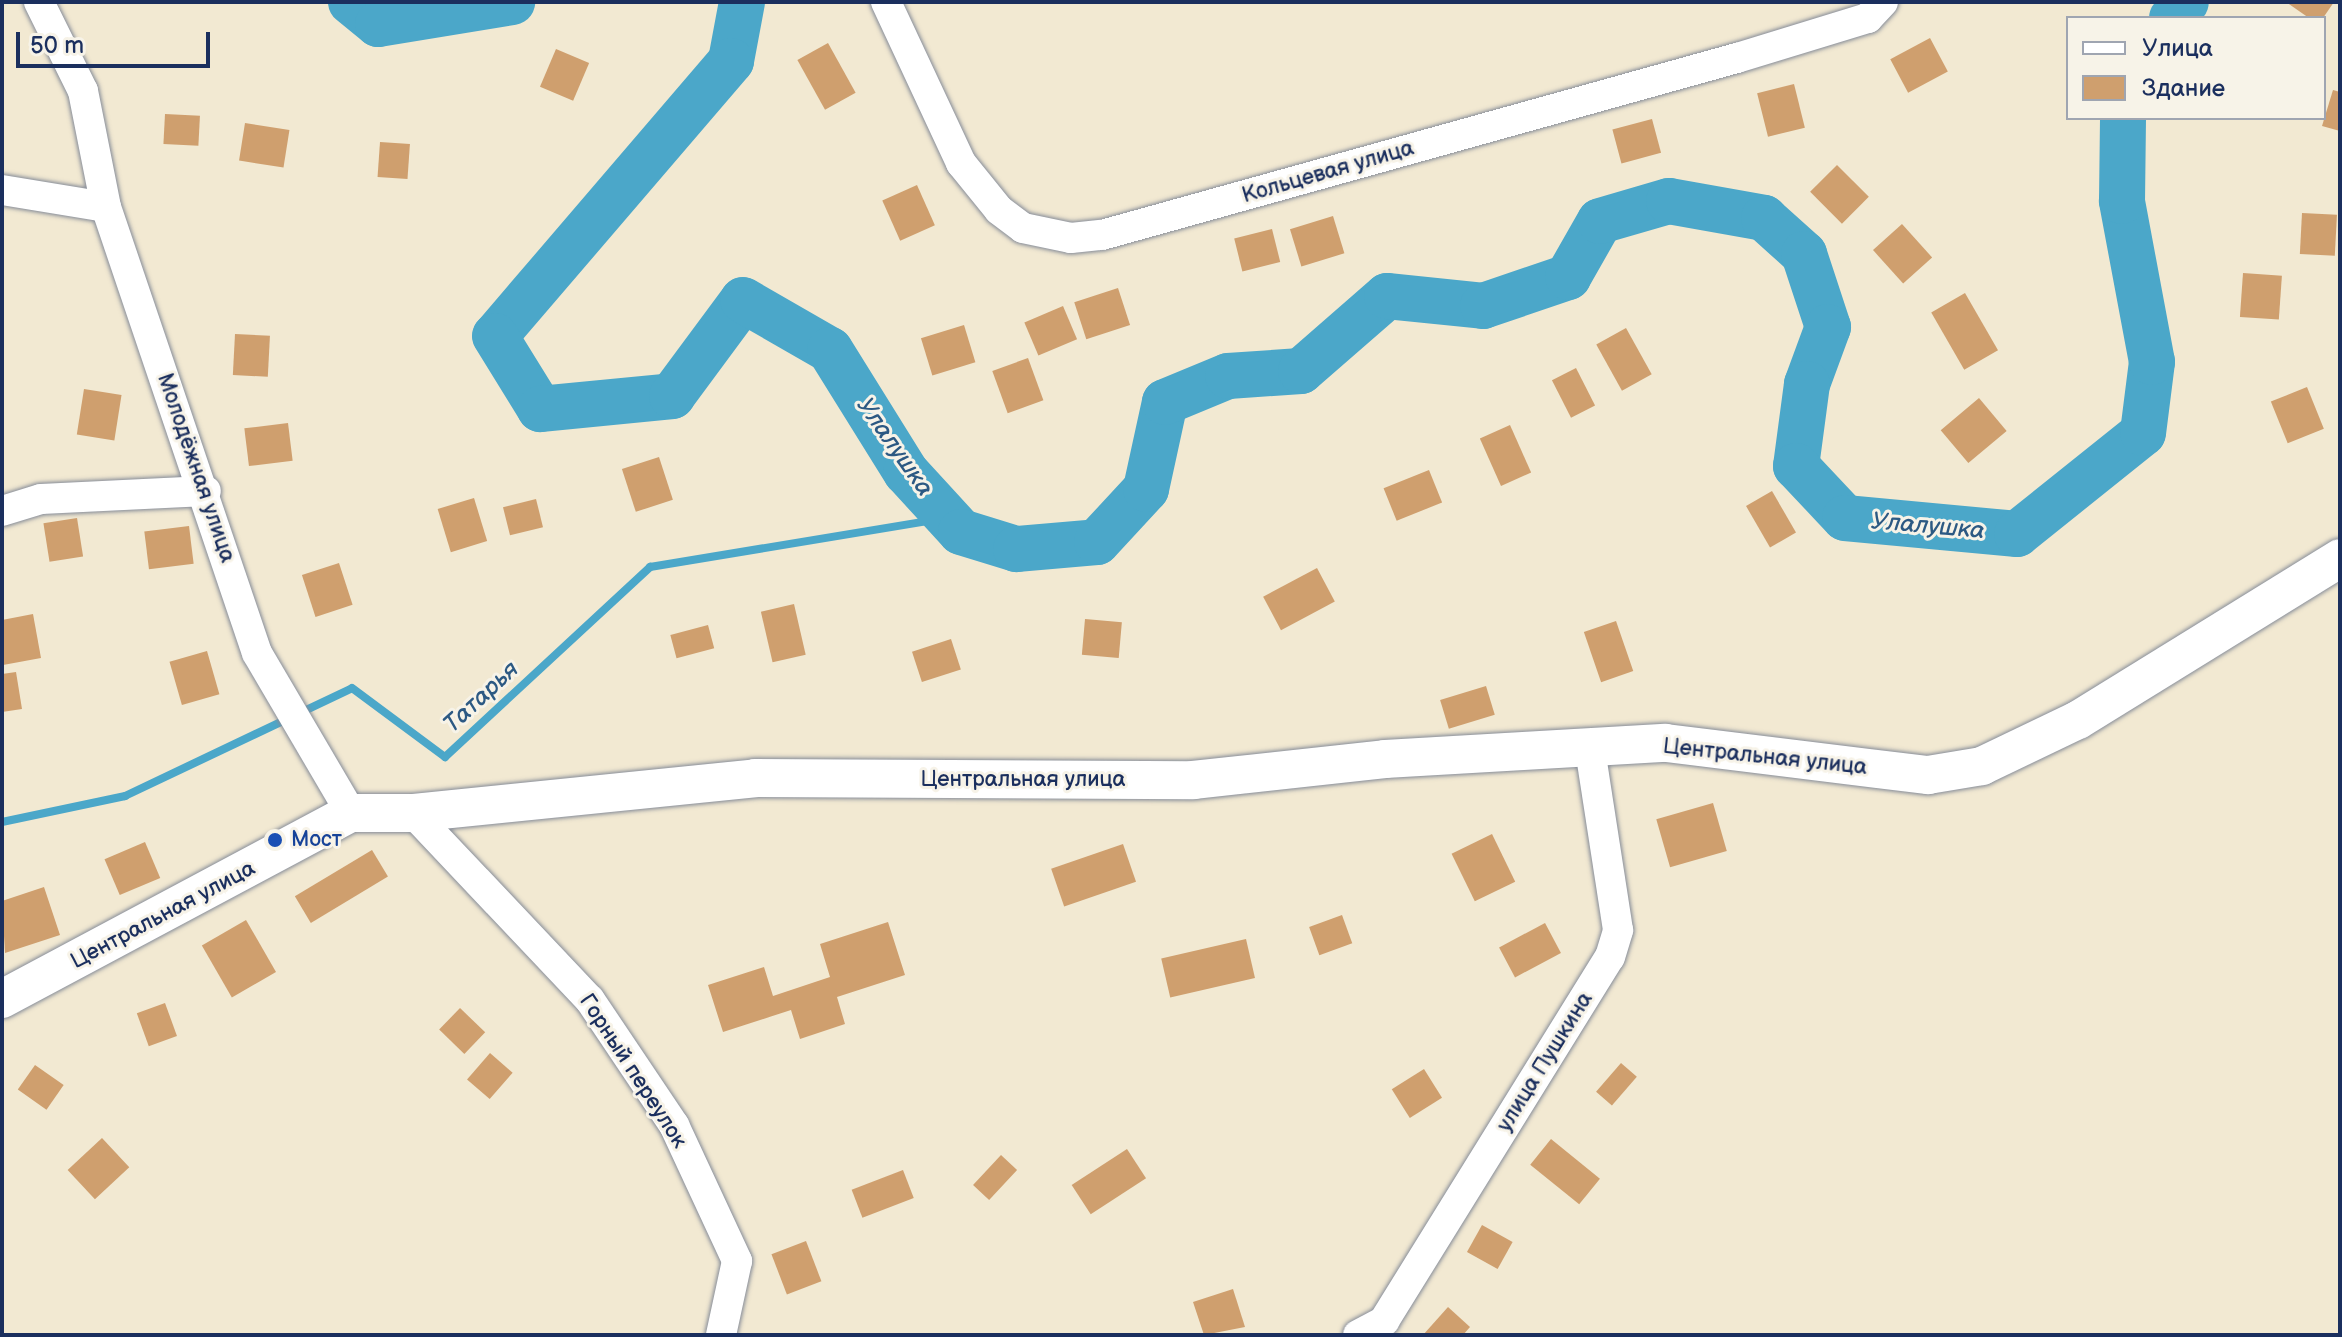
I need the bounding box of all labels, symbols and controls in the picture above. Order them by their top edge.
scale bar [20,16,214,66]
legend [2066,16,2326,120]
text: 50 m [30,31,84,60]
text: Улица [2142,34,2213,63]
text: Здание [2142,74,2225,103]
street label: Кольцевая улица [1239,135,1417,209]
street label: Молодёжная улица [151,370,241,566]
water label: Улалушка [851,392,939,502]
water label: Улалушка [1870,507,1986,545]
water label: Татарья [437,655,525,739]
street label: Центральная улица [1662,733,1868,781]
street label: Центральная улица [920,767,1126,793]
place label: Мост [291,827,342,853]
marker: Мост [266,831,284,849]
street label: Центральная улица [66,855,260,975]
street label: улица Пушкина [1491,987,1599,1137]
street label: Горный переулок [573,989,693,1153]

